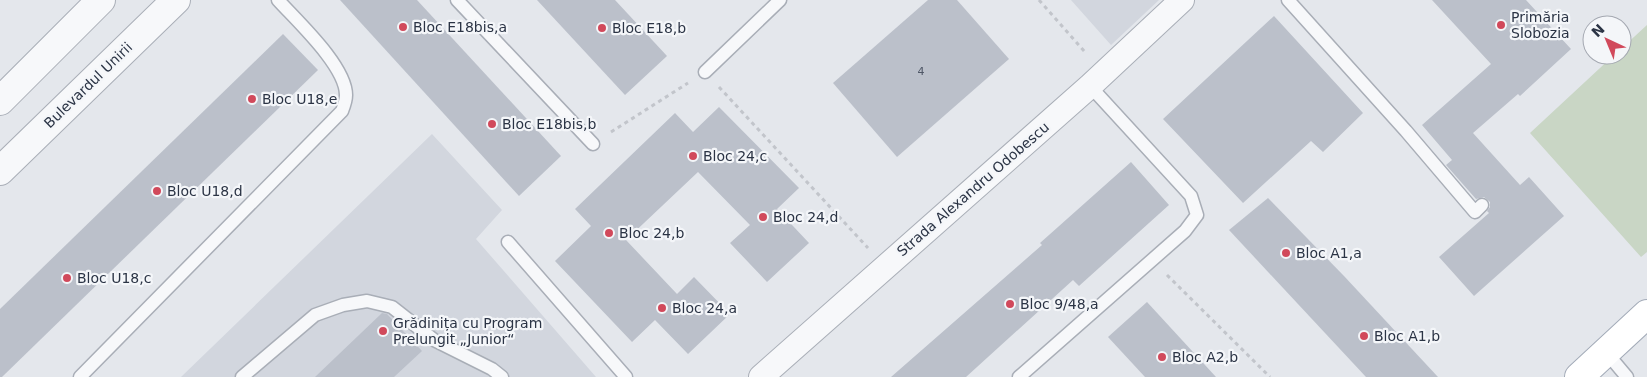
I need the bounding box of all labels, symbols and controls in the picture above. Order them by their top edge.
place label: Primăria Slobozia [1511,9,1570,41]
north arrow [1582,15,1632,65]
place label: Bloc E18bis,a [413,19,507,35]
marker: Primăria Slobozia [1495,19,1507,31]
place label: Bloc E18,b [612,20,686,36]
marker: Bloc E18bis,a [397,21,409,33]
text: N [1588,21,1608,40]
marker: Bloc E18,b [596,22,608,34]
street label: Bulevardul Unirii [41,39,135,131]
house number: 4 [918,65,925,78]
place label: Bloc U18,e [262,91,337,107]
marker: Bloc U18,e [246,93,258,105]
place label: Bloc E18bis,b [502,116,596,132]
marker: Bloc E18bis,b [486,118,498,130]
street label: Strada Alexandru Odobescu [894,119,1052,259]
place label: Bloc 24,c [703,148,767,164]
marker: Bloc 24,c [687,150,699,162]
place label: Bloc U18,d [167,183,243,199]
marker: Bloc U18,d [151,185,163,197]
place label: Bloc 24,d [773,209,838,225]
marker: Bloc 24,d [757,211,769,223]
place label: Bloc 24,b [619,225,684,241]
marker: Bloc 24,b [603,227,615,239]
place label: Bloc A1,a [1296,245,1362,261]
marker: Bloc A1,a [1280,247,1292,259]
place label: Bloc U18,c [77,270,151,286]
marker: Bloc U18,c [61,272,73,284]
place label: Bloc 9/48,a [1020,296,1099,312]
marker: Bloc 9/48,a [1004,298,1016,310]
place label: Bloc 24,a [672,300,737,316]
marker: Bloc 24,a [656,302,668,314]
place label: Grădinița cu Program Prelungit „Junior“ [393,315,542,347]
marker: Grădinița cu Program Prelungit „Junior“ [377,325,389,337]
place label: Bloc A1,b [1374,328,1440,344]
marker: Bloc A1,b [1358,330,1370,342]
place label: Bloc A2,b [1172,349,1238,365]
marker: Bloc A2,b [1156,351,1168,363]

